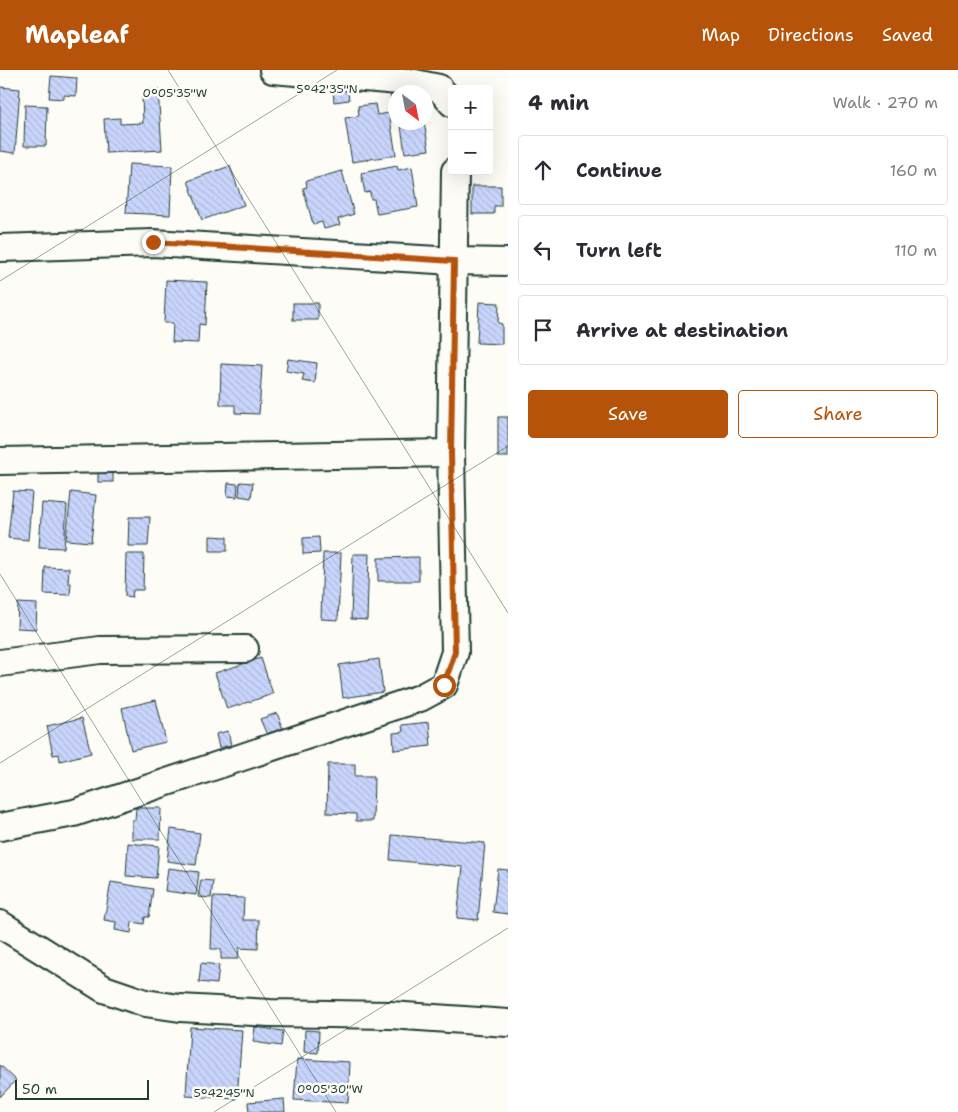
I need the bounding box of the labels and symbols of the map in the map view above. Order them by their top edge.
text: 5°42'35"N [296,81,358,97]
text: 0°05'35"W [143,85,207,101]
north arrow [388,85,433,130]
route end [142,231,165,254]
route start [433,674,456,697]
scale bar [15,1077,149,1100]
text: 0°05'30"W [297,1081,363,1097]
text: 5°42'45"N [193,1085,255,1101]

